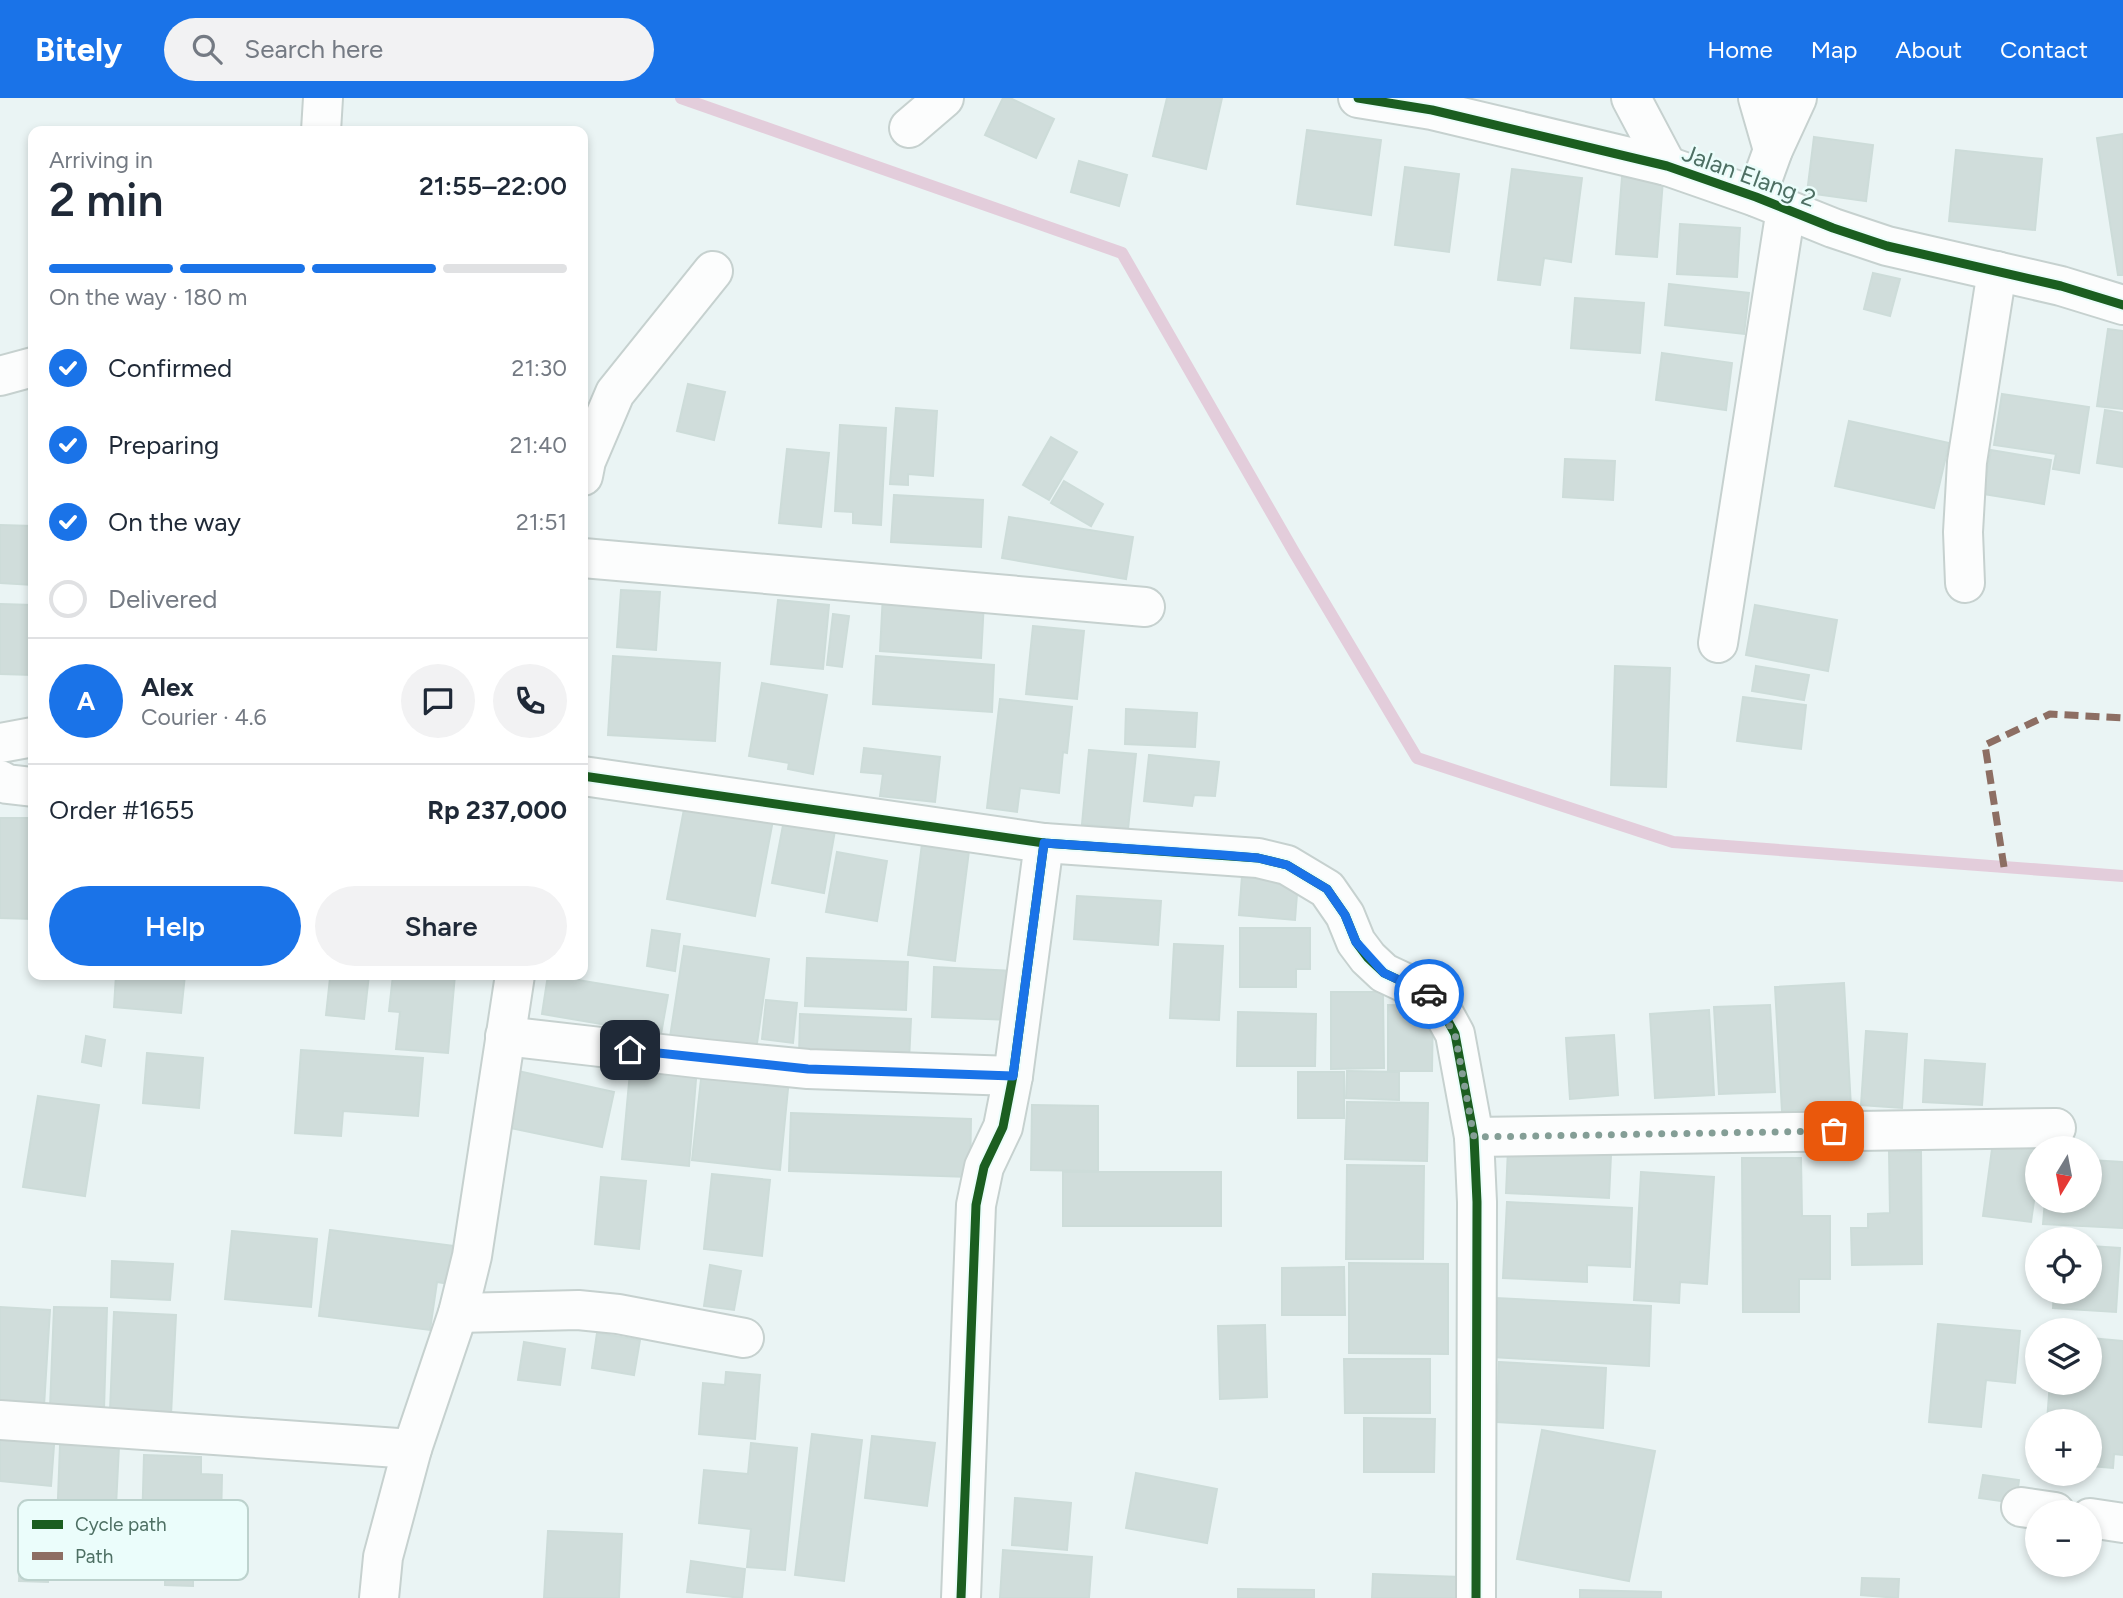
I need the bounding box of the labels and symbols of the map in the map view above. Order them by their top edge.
street label: Jalan Elang 2 [1678,138,1820,213]
courier [1394,959,1464,1029]
pin [600,1020,660,1080]
pin [1804,1101,1864,1161]
north arrow [2025,1136,2102,1213]
legend [18,1500,248,1580]
text: Cycle path [75,1513,167,1536]
text: Path [75,1545,113,1568]

